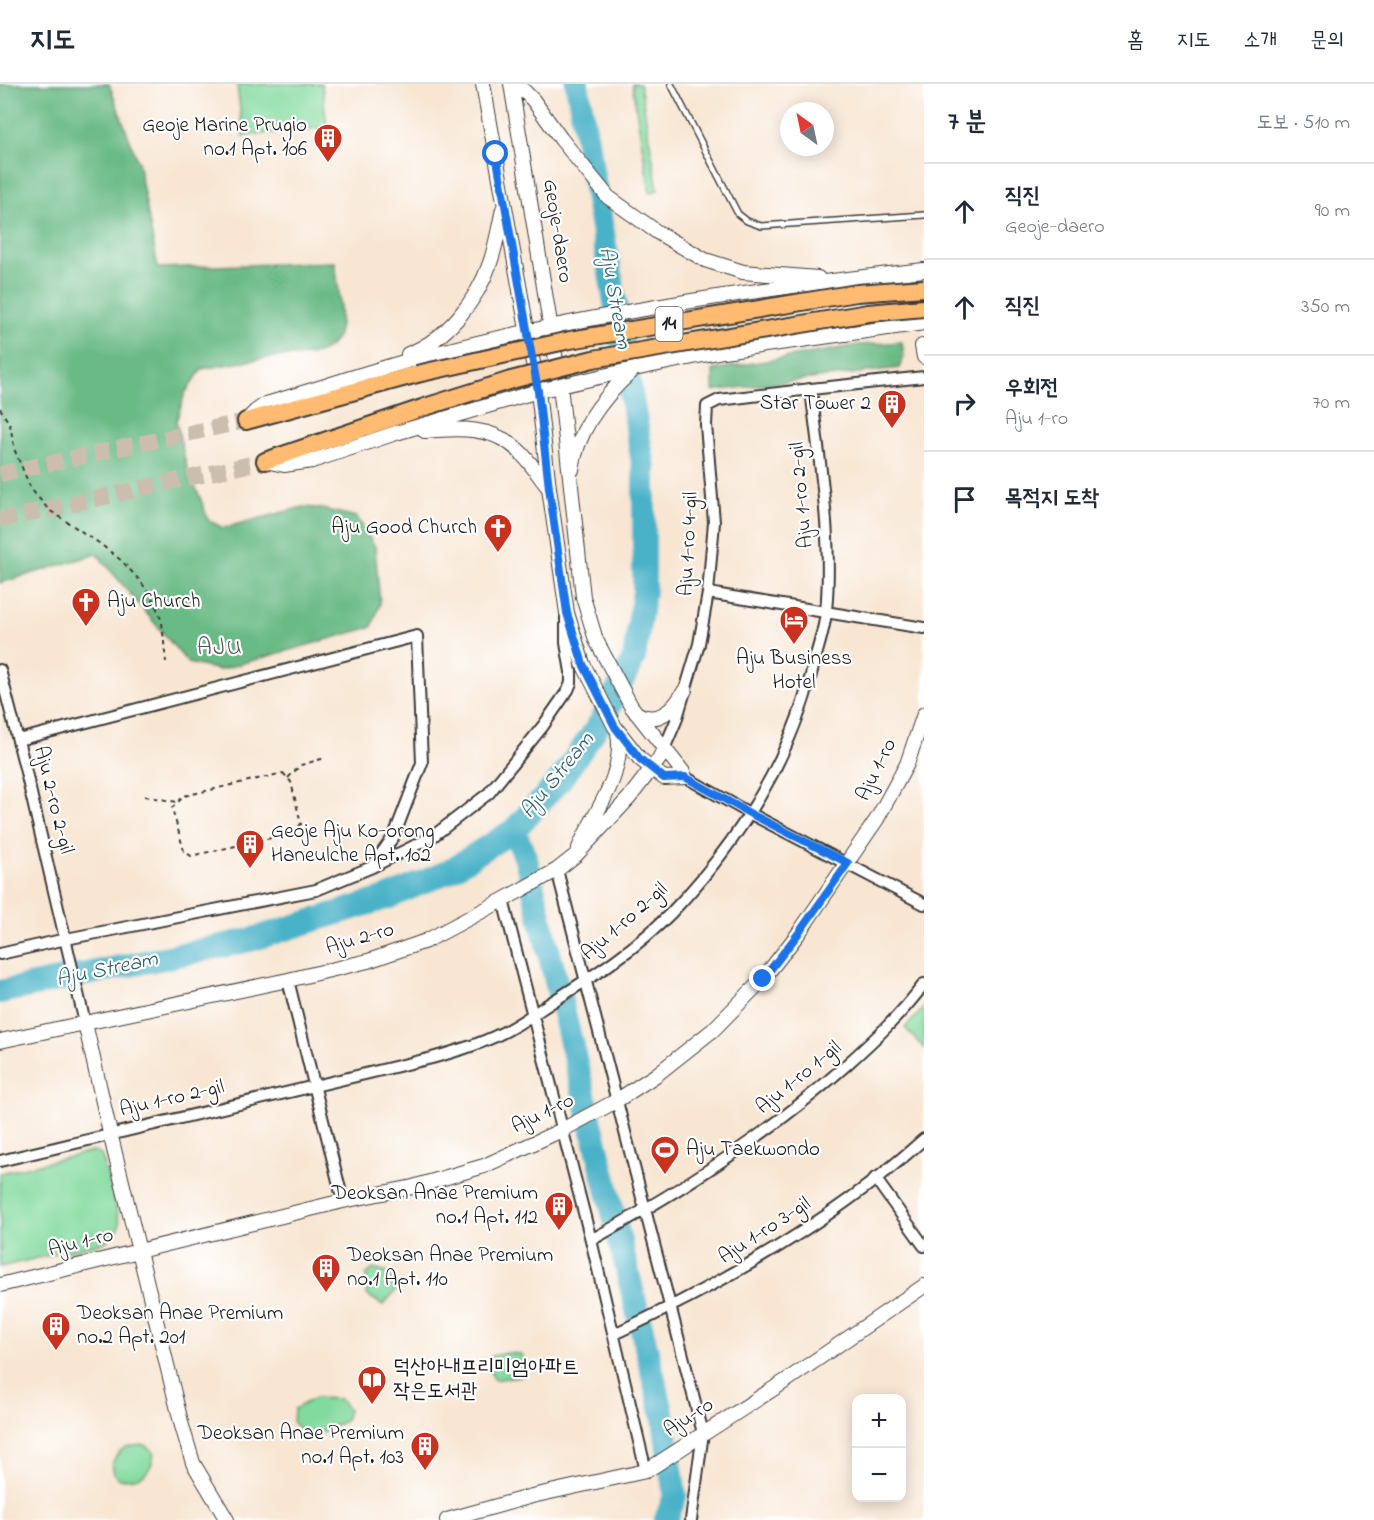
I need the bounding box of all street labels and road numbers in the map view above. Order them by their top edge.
street label: Geoje-daero [534,177,580,285]
road number: 14 [656,307,682,341]
street label: Aju 1-ro 2-gil [782,440,824,549]
street label: Aju 1-ro 4-gil [671,491,709,597]
street label: Aju 1-ro [849,734,905,806]
street label: Aju 2-ro 2-gil [23,743,81,858]
street label: Aju 1-ro 2-gil [575,876,676,970]
street label: Aju 2-ro [322,915,398,963]
street label: Aju 1-ro 1-gil [750,1034,850,1124]
street label: Aju 1-ro 2-gil [117,1072,228,1128]
street label: Aju 1-ro [507,1086,579,1142]
street label: Aju 1-ro 3-gil [713,1190,818,1274]
street label: Aju 1-ro [45,1220,117,1266]
street label: Aju-ro [658,1391,720,1445]

